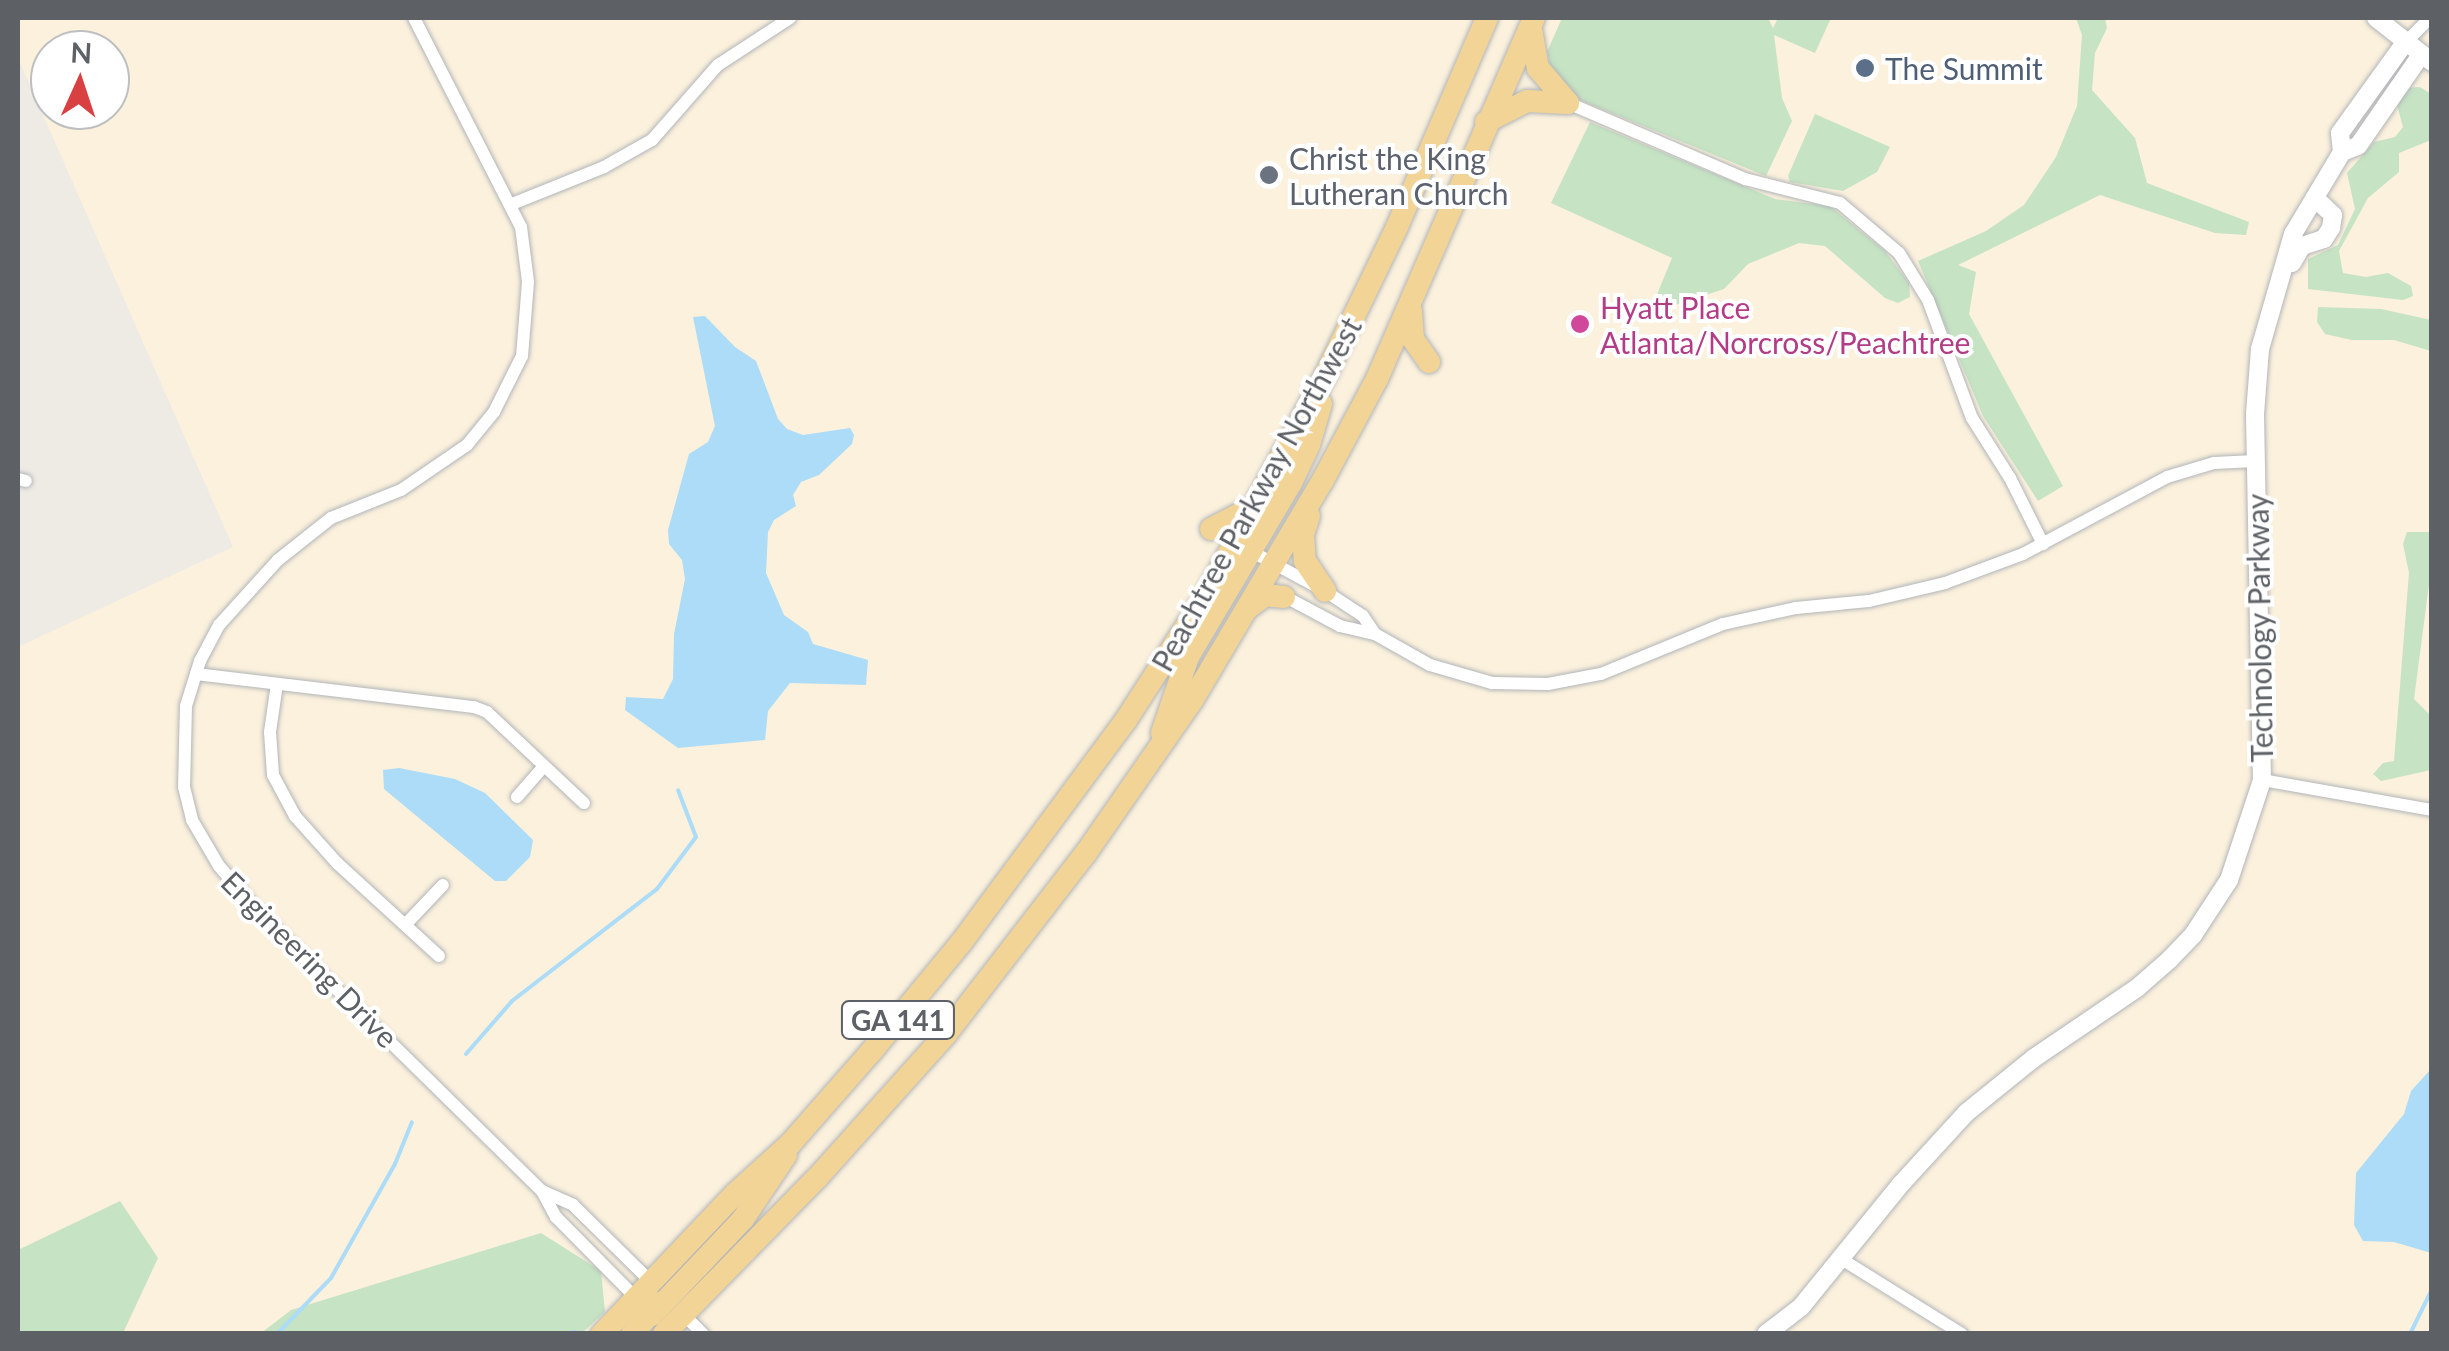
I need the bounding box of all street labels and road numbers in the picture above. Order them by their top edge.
street label: Peachtree Parkway Northwest [1143,310,1369,678]
street label: Technology Parkway [2239,493,2279,763]
street label: Engineering Drive [214,863,406,1055]
road number: GA 141 [838,997,958,1043]

